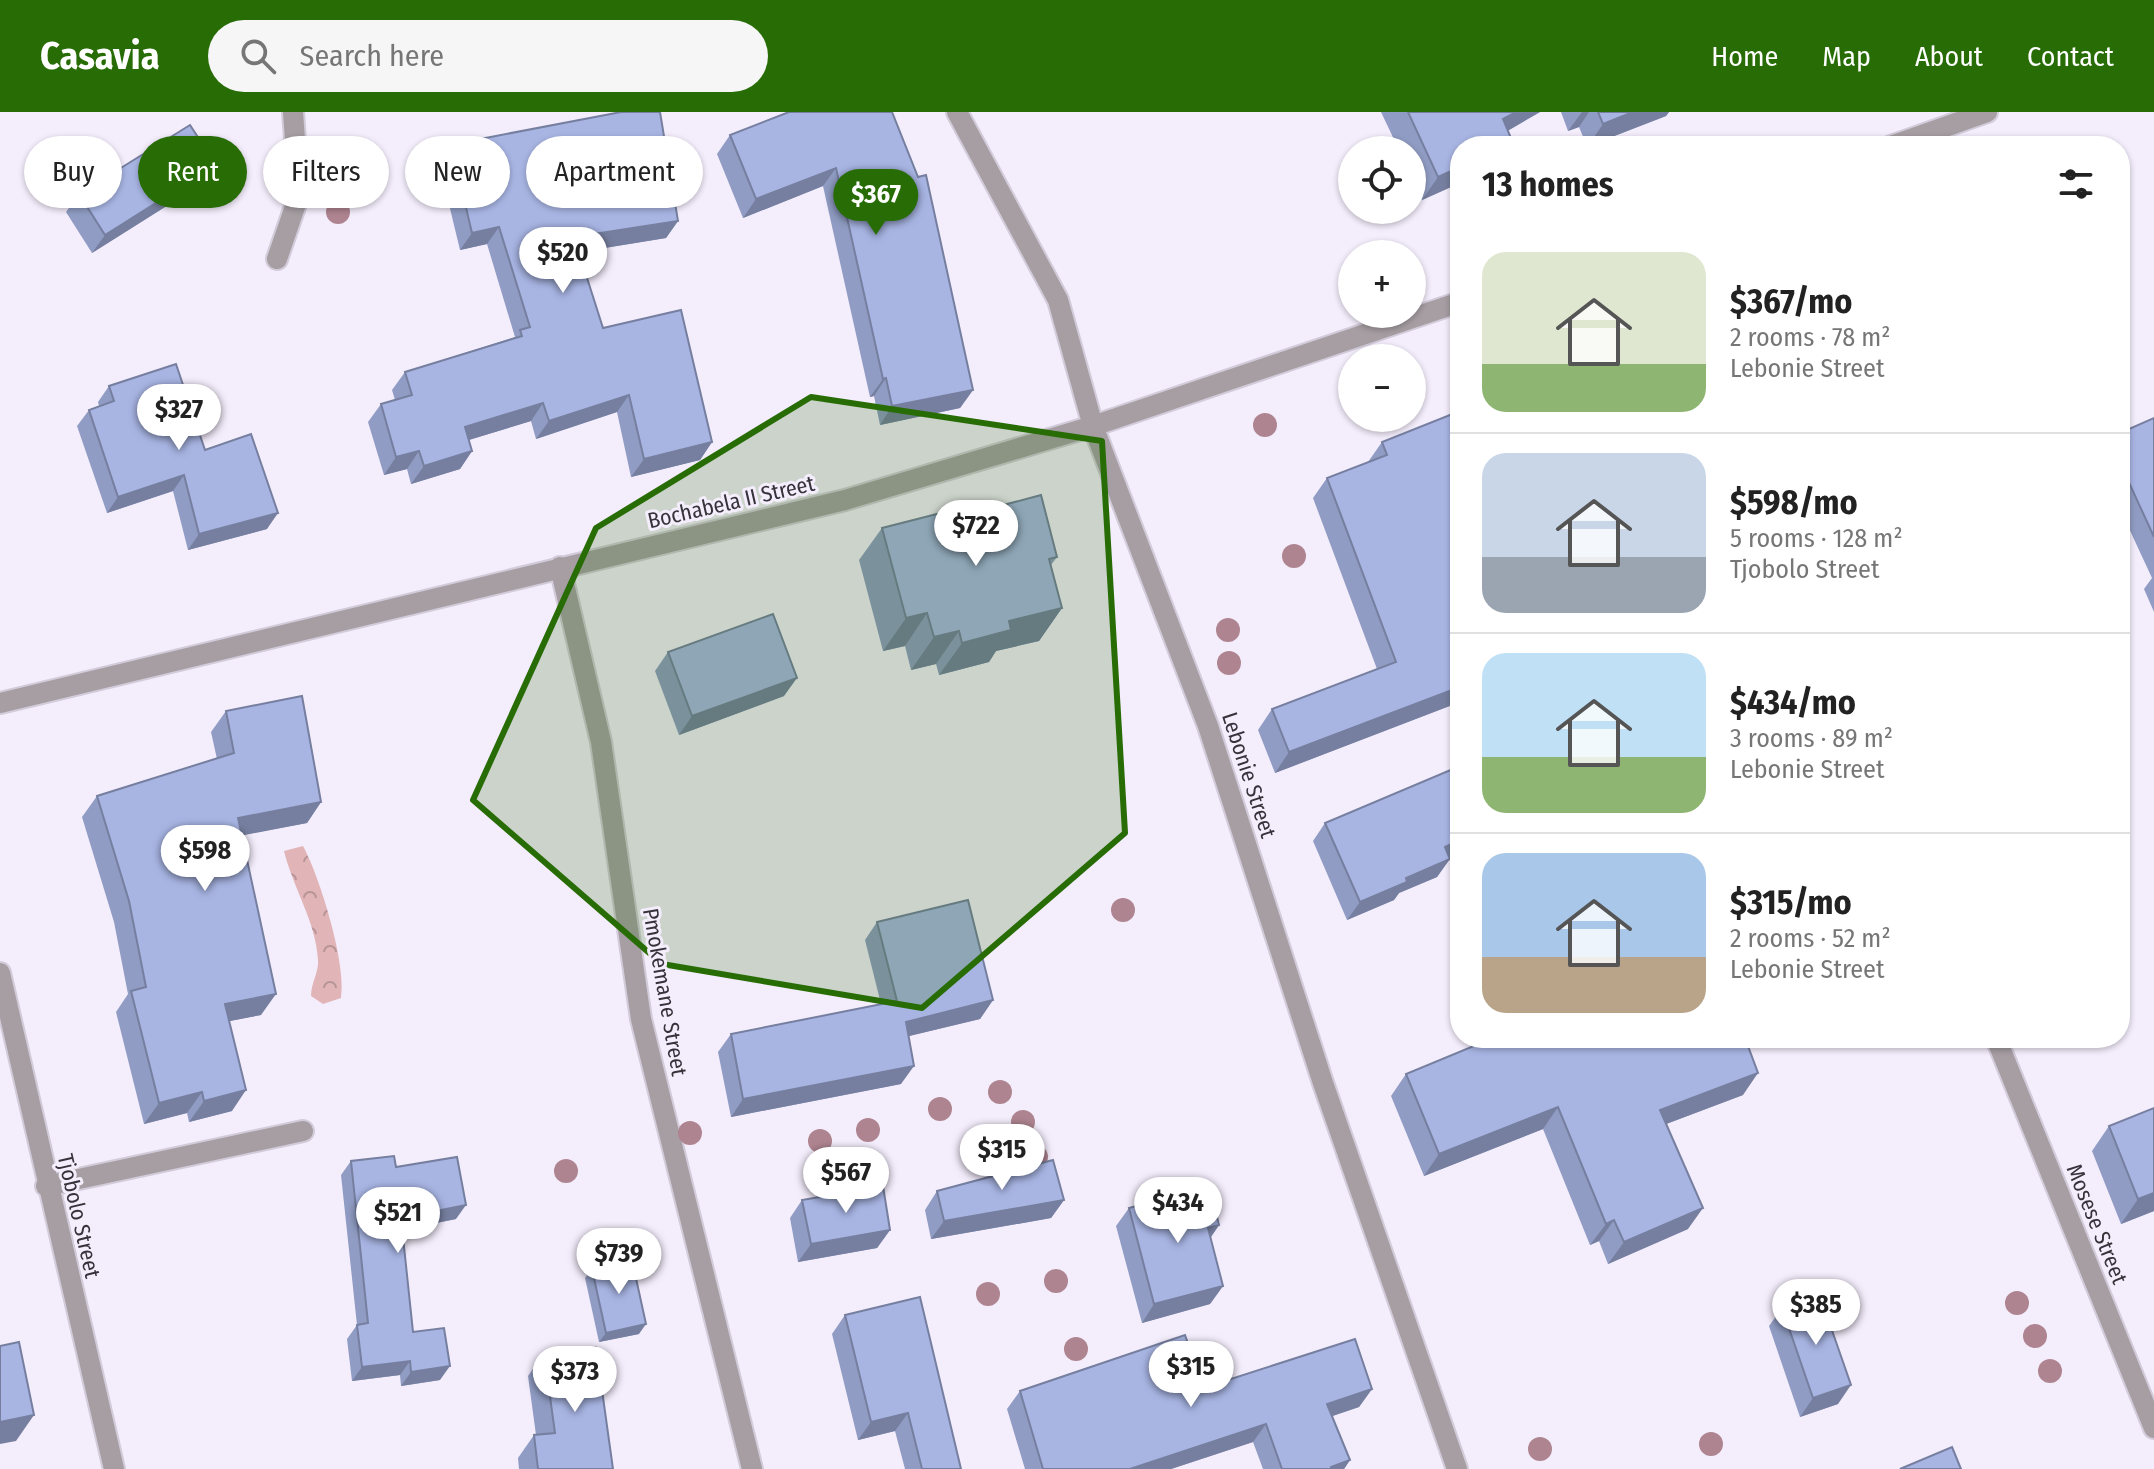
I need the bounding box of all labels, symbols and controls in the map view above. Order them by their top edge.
search box [208,20,768,92]
text: Casavia [40,33,160,79]
icon: search [236,34,280,78]
text: Search here [300,38,444,74]
text: Home [1711,40,1778,73]
text: Map [1822,40,1871,73]
text: About [1915,40,1983,73]
text: Contact [2027,40,2114,73]
chip: Buy [24,136,122,208]
chip: Rent [138,136,247,208]
chip: Filters [263,136,389,208]
chip: New [405,136,510,208]
chip: Apartment [526,136,703,208]
map controls [1338,136,1426,432]
button: locate [1338,136,1426,224]
icon: filters [2054,162,2098,206]
text: 13 homes [1482,164,1614,205]
pin: $367 [829,169,923,237]
text: $367 [851,179,901,210]
pin: $520 [516,227,610,295]
text: $520 [537,237,589,268]
button: + [1338,240,1426,328]
text: $367/mo [1730,281,1852,322]
icon: home [1546,284,1642,380]
text: 2 rooms · 78 m² [1730,322,1891,353]
button: − [1338,344,1426,432]
text: Lebonie Street [1730,353,1884,384]
pin: $327 [132,384,226,452]
text: $327 [155,394,203,425]
street label: Bochabela II Street [645,469,818,534]
text: $598/mo [1730,482,1858,523]
icon: home [1546,485,1642,581]
pin: $722 [929,500,1023,568]
text: $722 [952,510,1000,541]
text: 5 rooms · 128 m² [1730,523,1903,554]
text: Tjobolo Street [1730,554,1879,585]
text: $434/mo [1730,682,1856,723]
icon: home [1546,685,1642,781]
street label: Lebonie Street [1216,709,1282,842]
text: 3 rooms · 89 m² [1730,723,1893,754]
text: Lebonie Street [1730,754,1884,785]
pin: $598 [158,825,252,893]
text: $598 [179,835,231,866]
text: $315/mo [1730,882,1852,923]
icon: home [1546,885,1642,981]
street label: Pmokemane Street [637,906,693,1079]
text: 2 rooms · 52 m² [1730,923,1891,954]
text: Lebonie Street [1730,954,1884,985]
pin: $315 [955,1124,1049,1192]
text: $315 [978,1134,1026,1165]
pin: $567 [799,1147,893,1215]
street label: Tjobolo Street [52,1151,107,1281]
text: $567 [821,1157,871,1188]
street label: Mosese Street [2061,1160,2134,1289]
pin: $434 [1131,1177,1225,1245]
pin: $521 [351,1187,445,1255]
text: $434 [1152,1187,1204,1218]
text: $521 [374,1197,422,1228]
pin: $739 [572,1228,666,1296]
text: $739 [594,1238,644,1269]
pin: $385 [1769,1279,1863,1347]
text: $385 [1790,1289,1842,1320]
pin: $315 [1144,1341,1238,1409]
pin: $373 [528,1346,622,1414]
text: $315 [1167,1351,1215,1382]
text: $373 [551,1356,599,1387]

